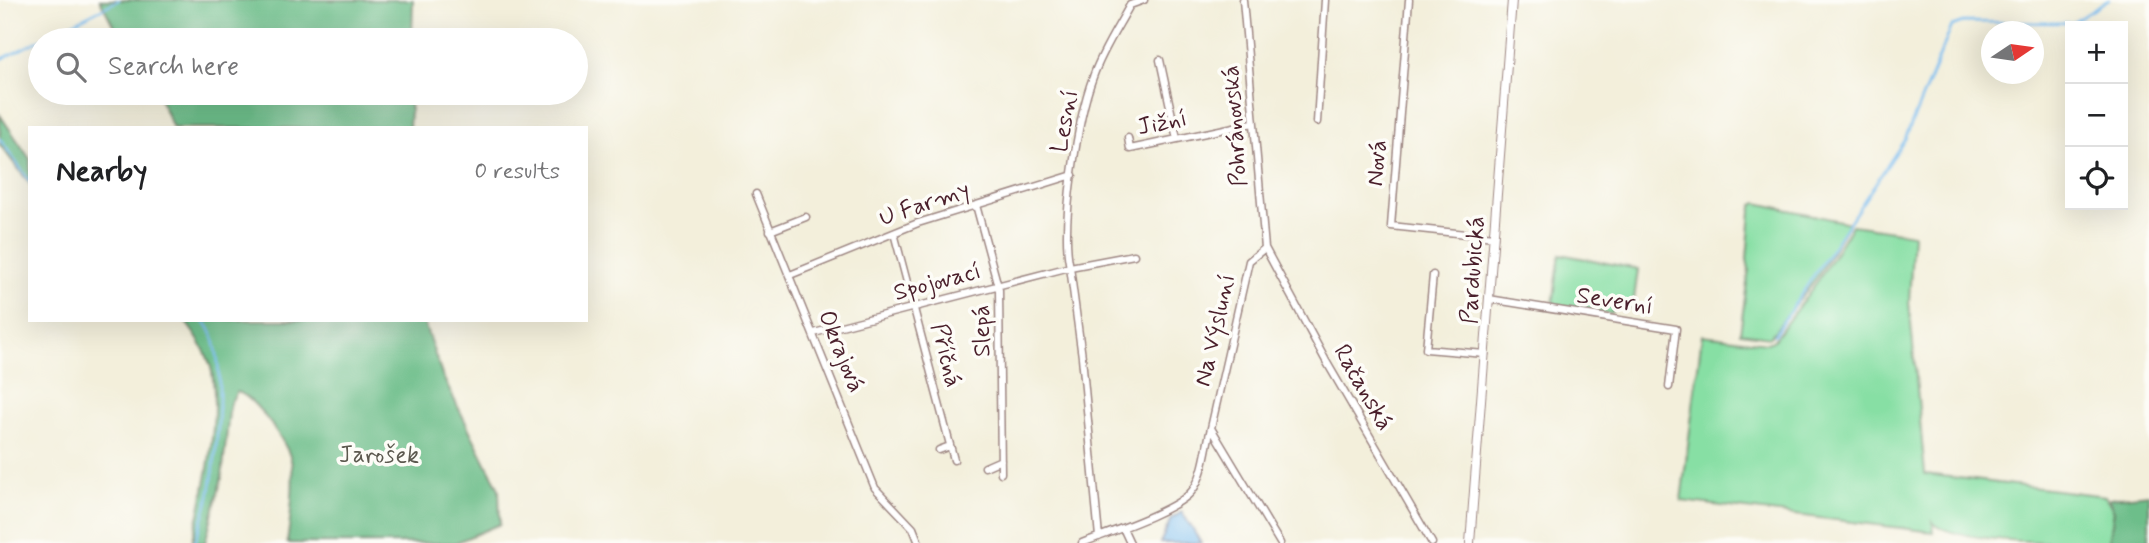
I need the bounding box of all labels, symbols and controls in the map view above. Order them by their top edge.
north arrow [1981,21,2044,84]
map controls [2065,21,2128,210]
button: + [2065,21,2128,84]
search box [28,28,588,105]
icon: search [52,48,90,86]
text: Search here [108,50,239,84]
street label: Pohránovská [1216,64,1255,188]
button: − [2065,84,2128,147]
street label: Lesní [1044,87,1087,155]
street label: Jižní [1135,103,1190,143]
street label: Nová [1360,139,1395,187]
button: locate [2065,147,2128,210]
text: Nearby [56,152,147,191]
text: 0 results [474,157,560,187]
street label: U Farmy [875,174,974,234]
street label: Pardubická [1454,215,1493,325]
street label: Spojovací [890,256,984,309]
street label: Na Výsluní [1187,271,1243,390]
street label: Severní [1574,280,1655,323]
street label: Slepá [967,305,998,357]
street label: Okrajová [810,306,871,397]
street label: Příčná [923,320,968,391]
street label: Račanská [1326,339,1400,436]
park label: Jarošek [339,440,419,471]

